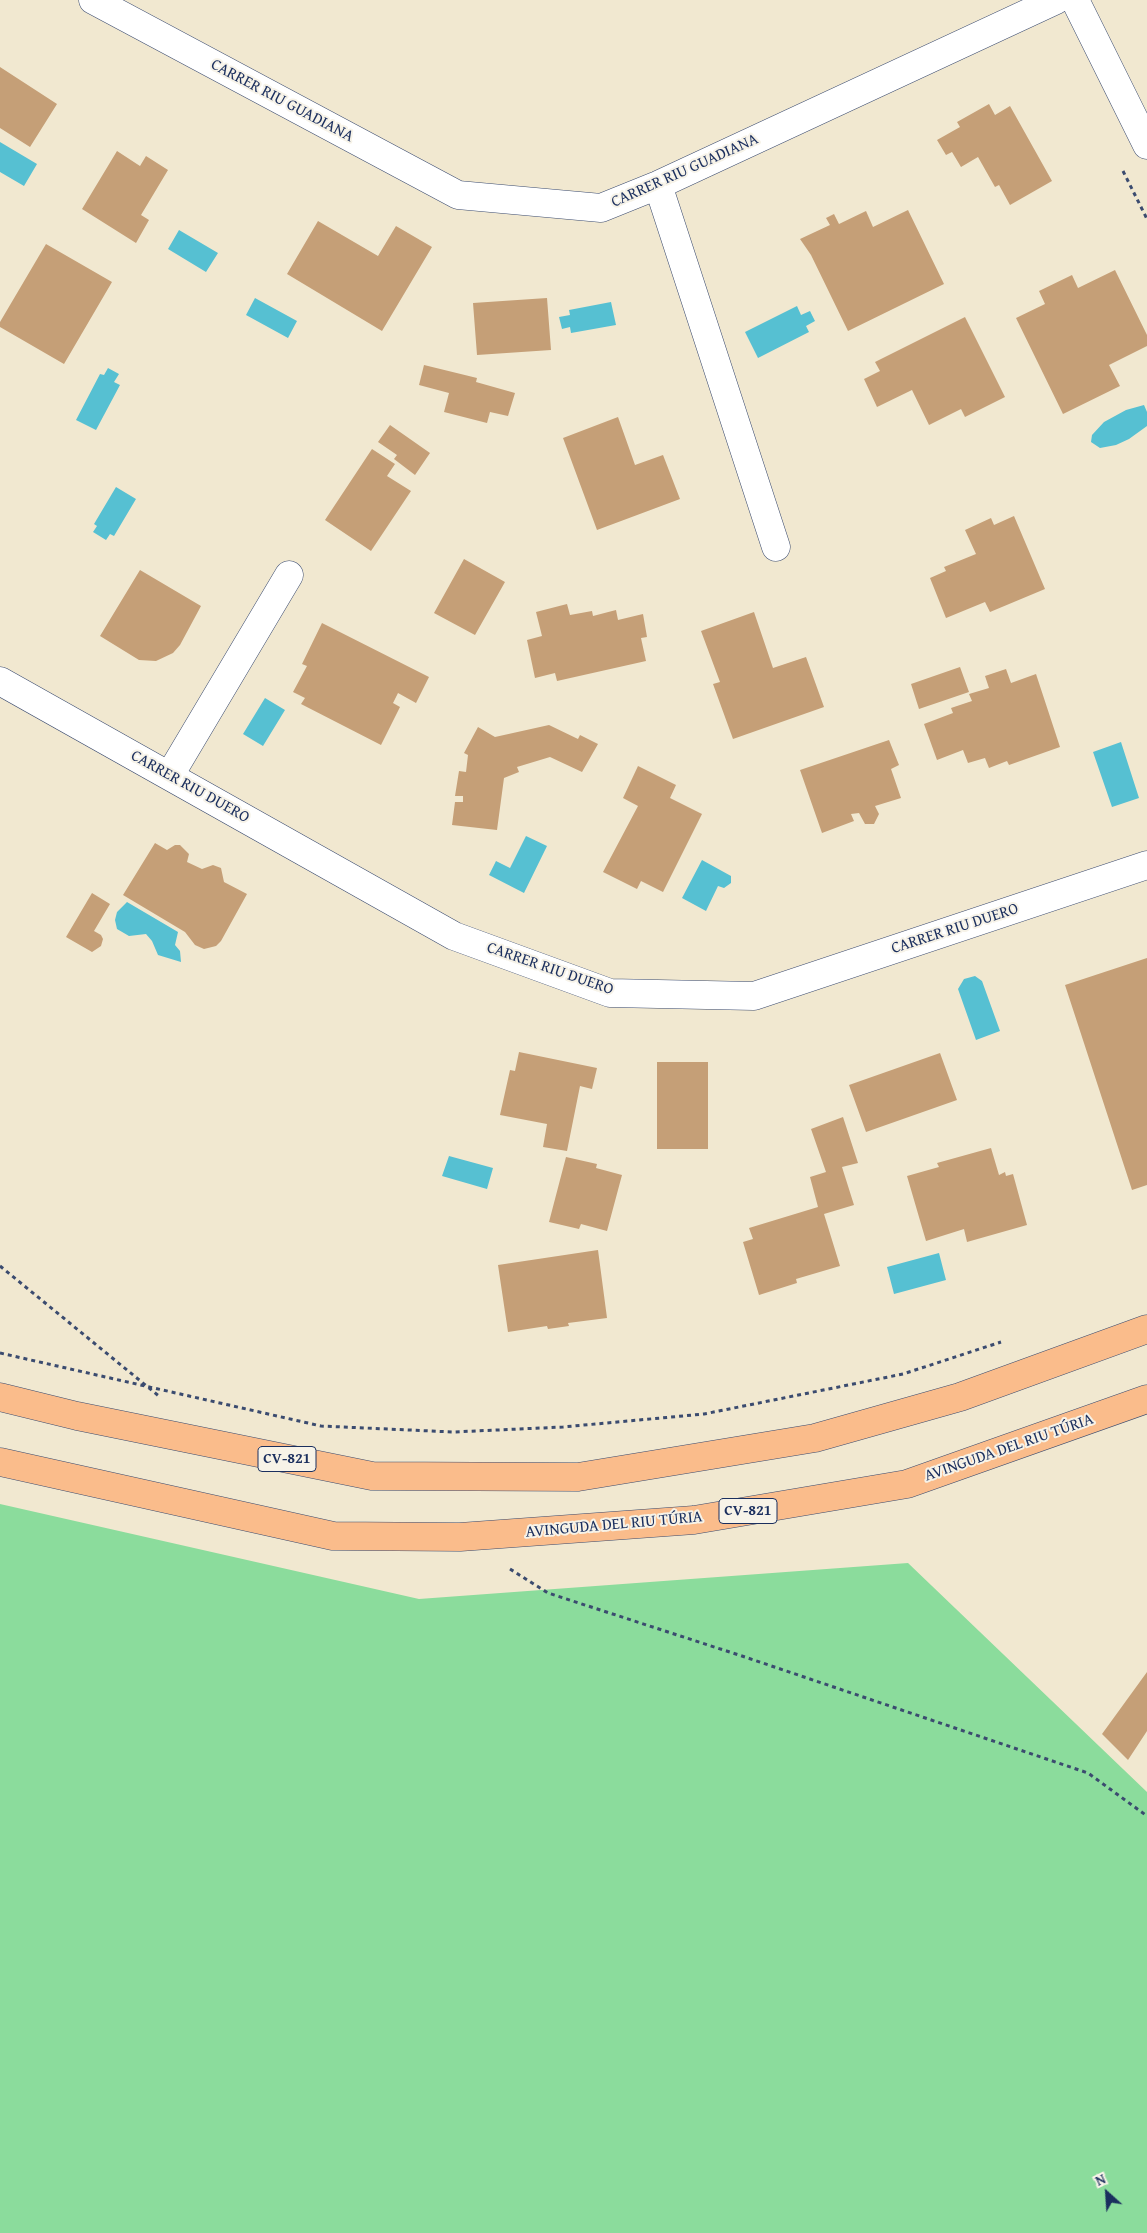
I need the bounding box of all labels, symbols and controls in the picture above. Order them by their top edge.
street label: CARRER RIU GUADIANA [207,55,357,147]
street label: CARRER RIU GUADIANA [609,130,761,212]
street label: CARRER RIU DUERO [127,746,253,828]
street label: CARRER RIU DUERO [889,899,1021,959]
street label: CARRER RIU DUERO [484,938,616,1000]
street label: AVINGUDA DEL RIU TÚRIA [922,1410,1096,1486]
road number: CV-821 [258,1446,316,1472]
road number: CV-821 [719,1498,777,1524]
street label: AVINGUDA DEL RIU TÚRIA [525,1508,703,1542]
north arrow [1082,2168,1132,2218]
text: N [1092,2168,1109,2191]

